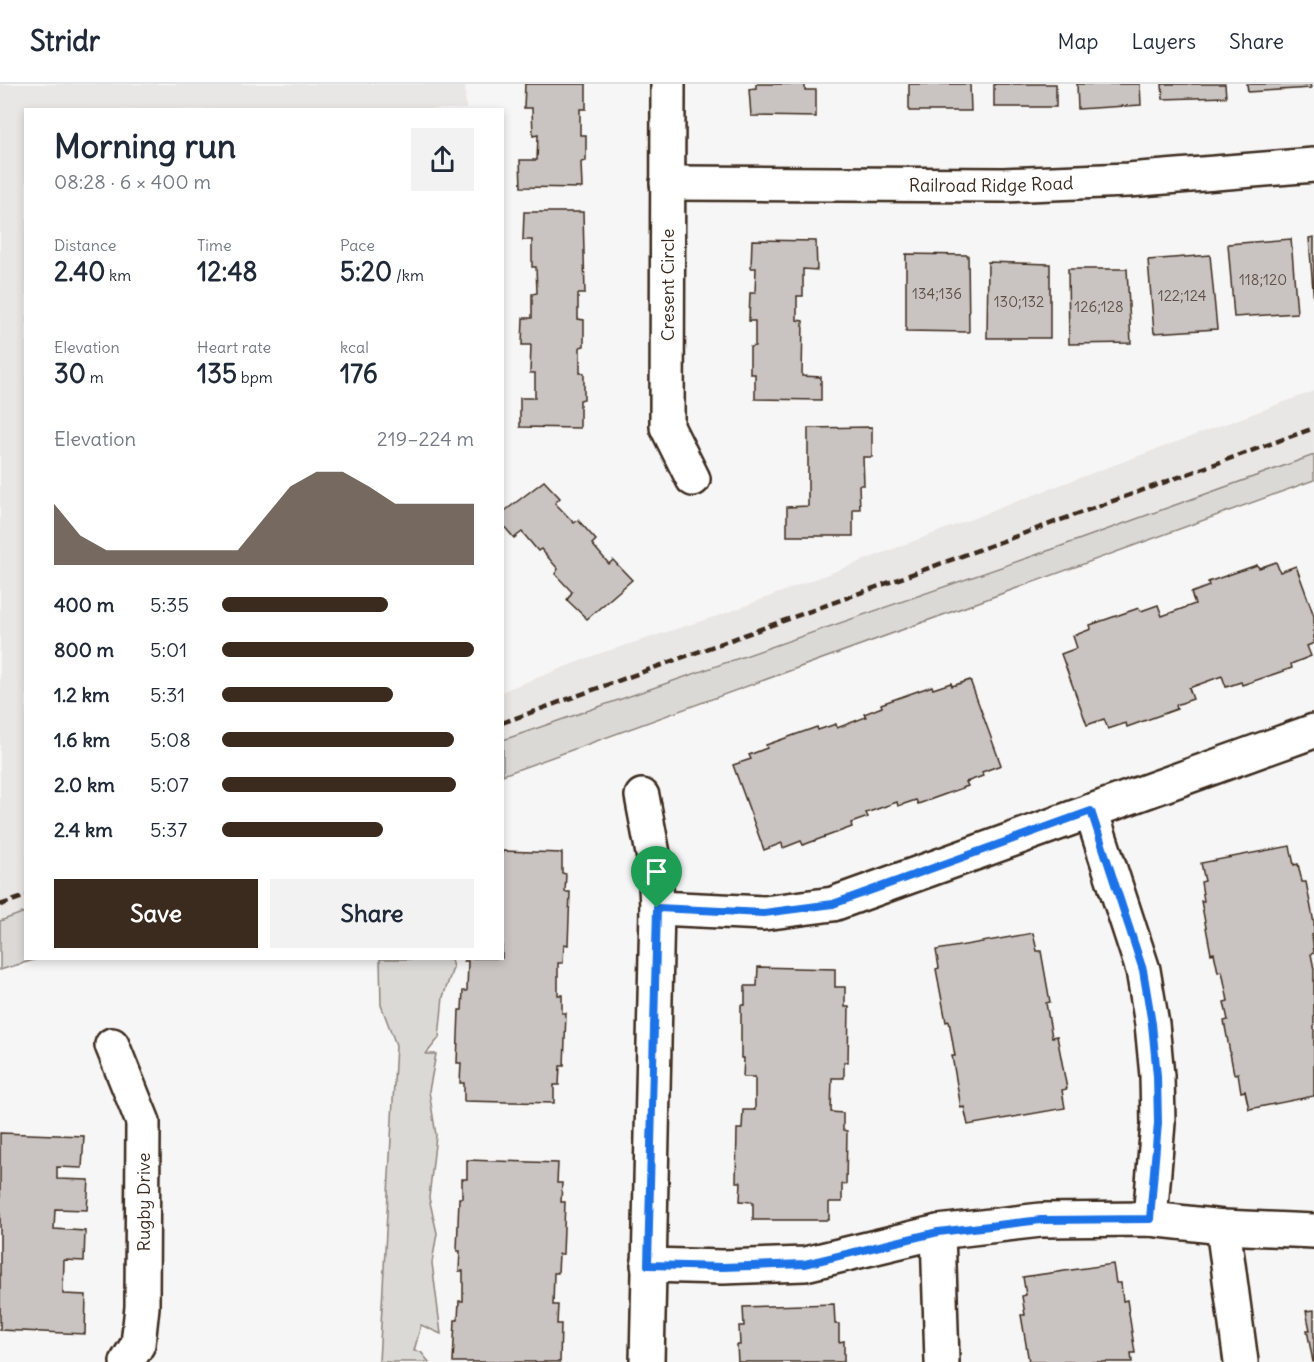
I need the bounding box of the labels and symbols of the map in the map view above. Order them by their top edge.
street label: Railroad Ridge Road [909,171,1074,197]
street label: Cresent Circle [656,229,679,341]
house number: 118;120 [1239,270,1287,289]
house number: 134;136 [912,284,962,303]
house number: 122;124 [1158,286,1207,305]
house number: 130;132 [994,292,1044,311]
house number: 126;128 [1074,297,1124,316]
pin [631,846,682,908]
street label: Rugby Drive [132,1153,155,1251]

